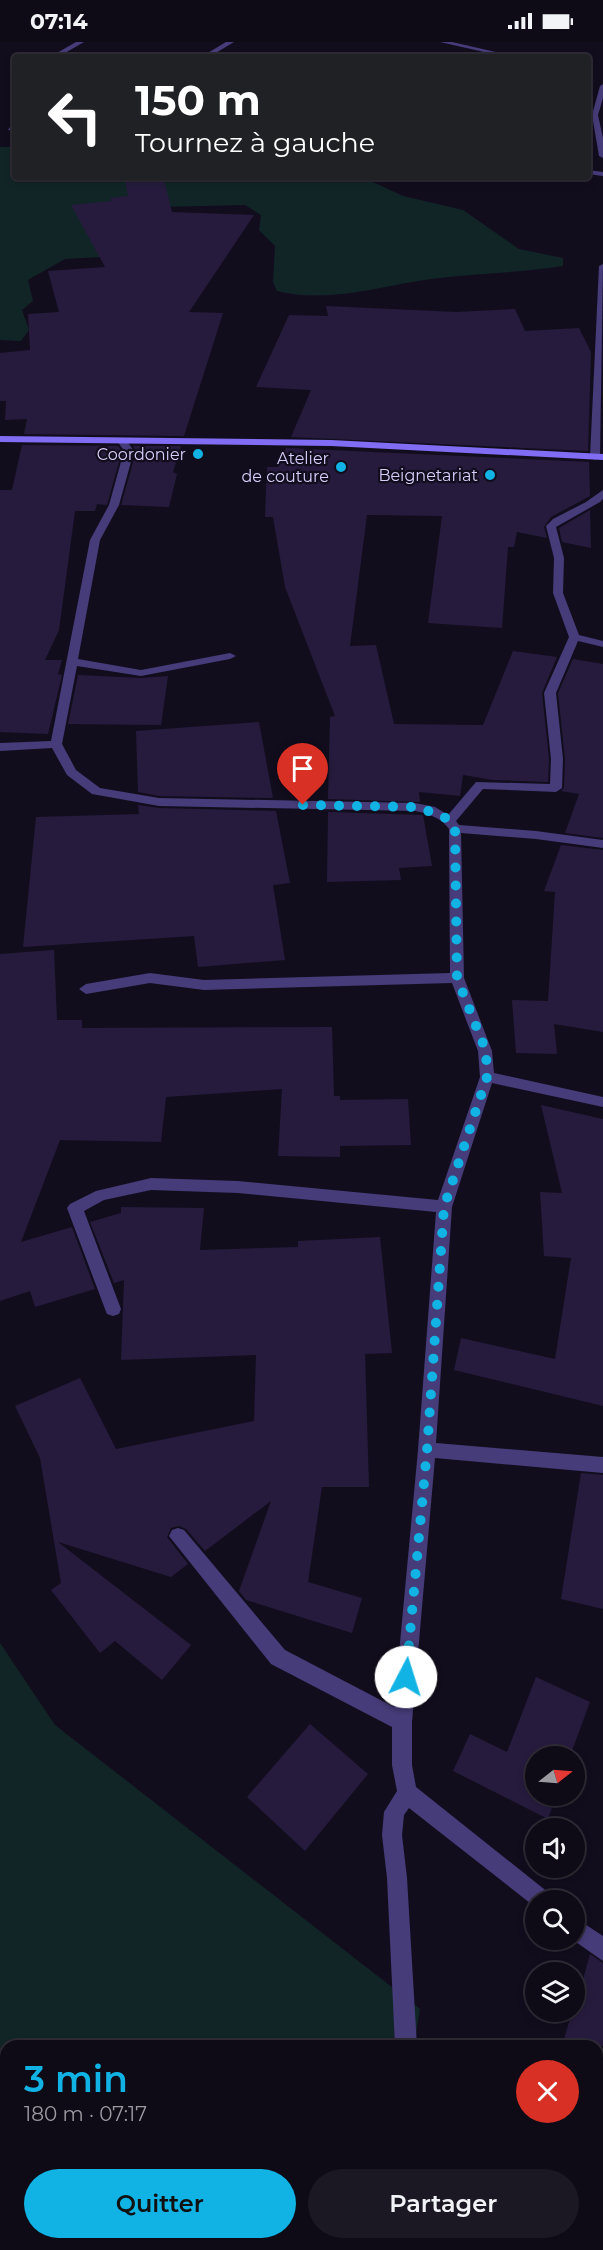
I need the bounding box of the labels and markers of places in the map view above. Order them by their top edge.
place label: Coordonier [97,445,186,464]
marker: Coordonier [191,447,205,461]
place label: Atelier de couture [242,449,329,486]
marker: Atelier de couture [334,460,348,474]
place label: Beignetariat [378,466,478,485]
marker: Beignetariat [483,468,497,482]
pin [277,743,328,805]

